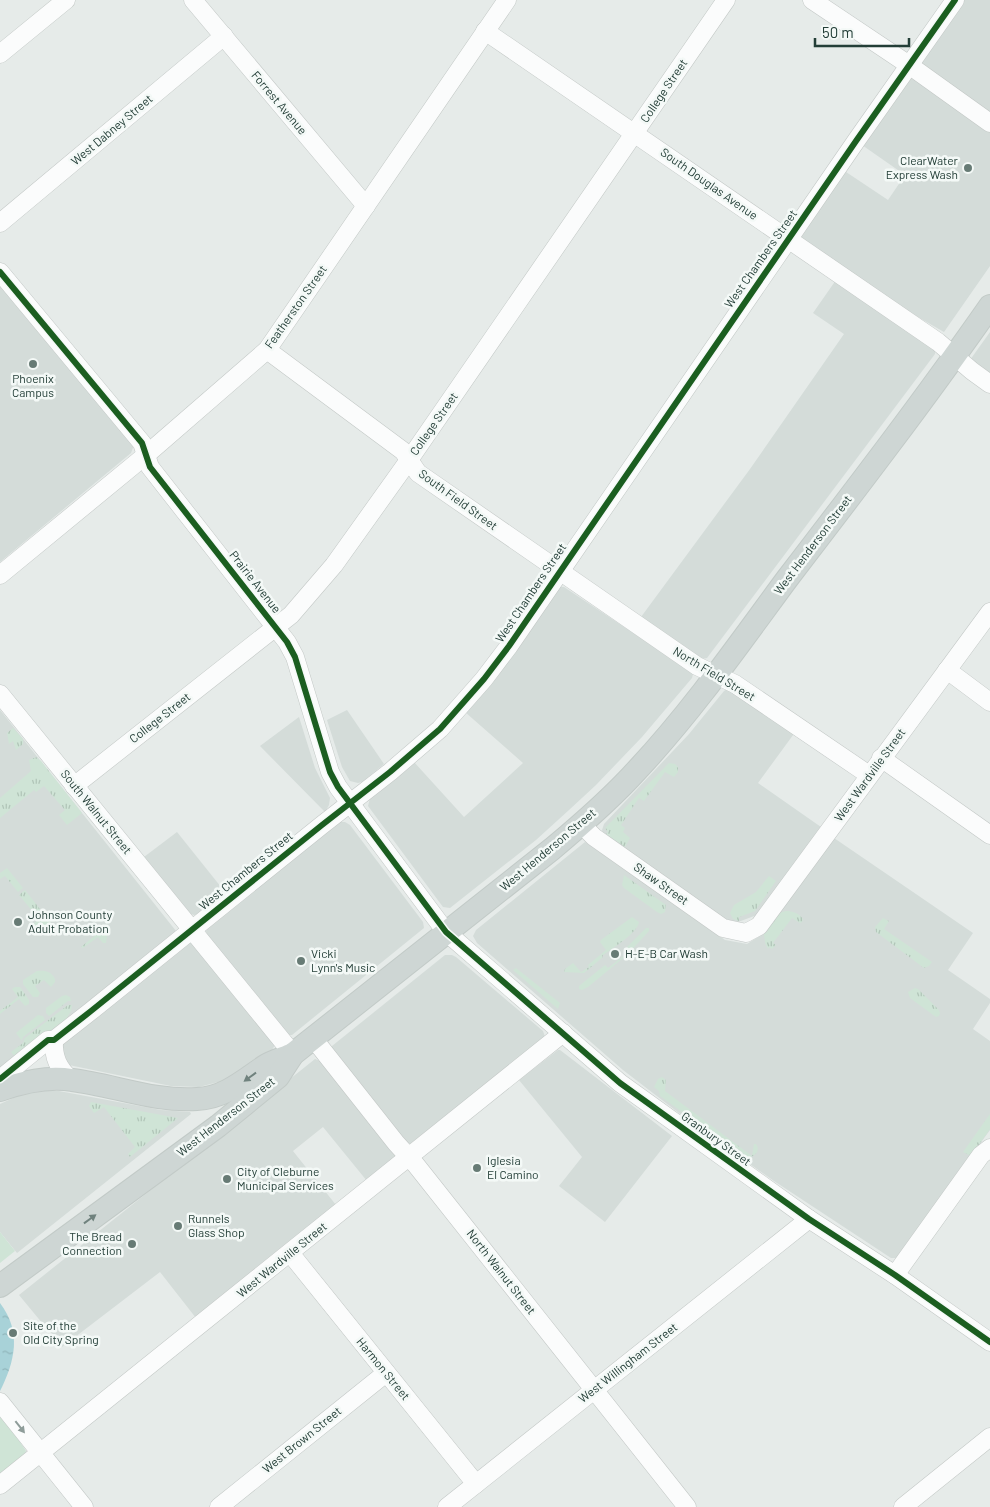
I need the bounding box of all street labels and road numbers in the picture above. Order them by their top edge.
street label: College Street [637,56,690,125]
street label: Forrest Avenue [249,68,310,137]
street label: West Dabney Street [68,91,155,167]
street label: South Douglas Avenue [658,144,761,222]
street label: West Chambers Street [721,207,799,310]
street label: Featherston Street [261,262,329,351]
street label: College Street [406,389,460,458]
street label: South Field Street [416,466,501,532]
street label: West Henderson Street [770,492,854,597]
street label: West Chambers Street [492,540,569,645]
street label: Prairie Avenue [227,548,284,615]
street label: North Field Street [671,643,758,703]
street label: College Street [126,689,193,745]
street label: West Wardville Street [831,725,908,824]
street label: South Walnut Street [58,766,135,856]
street label: West Henderson Street [497,805,598,893]
street label: West Chambers Street [196,828,295,912]
street label: Shaw Street [632,859,692,907]
street label: West Henderson Street [174,1074,277,1159]
street label: Granbury Street [679,1108,754,1168]
street label: West Wardville Street [234,1219,329,1300]
street label: North Walnut Street [464,1226,539,1317]
street label: West Willingham Street [575,1319,680,1405]
street label: Harmon Street [354,1334,413,1402]
street label: West Brown Street [259,1403,344,1475]

